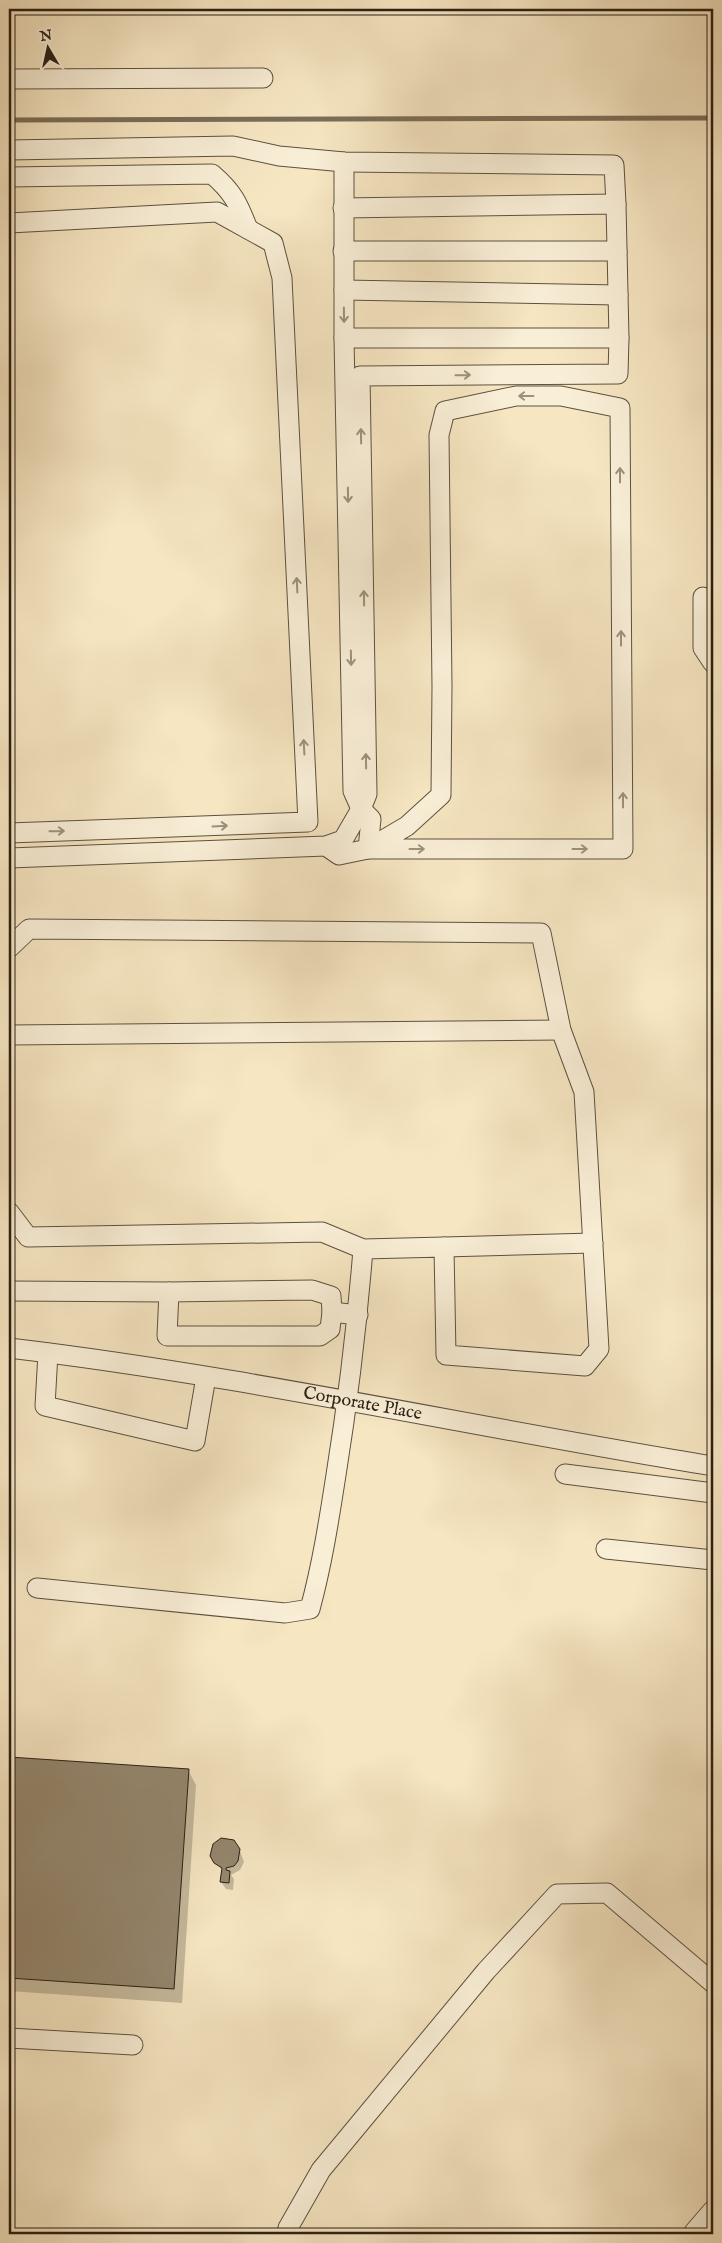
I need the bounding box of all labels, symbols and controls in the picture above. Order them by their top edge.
north arrow [22,22,72,72]
text: N [38,26,54,46]
one-way arrow [339,307,349,323]
one-way arrow [454,370,471,380]
one-way arrow [518,391,534,401]
one-way arrow [356,428,366,444]
one-way arrow [615,468,625,484]
one-way arrow [343,487,352,503]
one-way arrow [292,577,301,593]
one-way arrow [359,590,369,606]
one-way arrow [617,630,626,646]
one-way arrow [346,650,356,666]
one-way arrow [300,740,309,756]
one-way arrow [361,753,371,769]
one-way arrow [618,793,627,809]
one-way arrow [212,821,228,830]
one-way arrow [49,827,65,836]
one-way arrow [408,844,425,854]
one-way arrow [571,844,587,854]
street label: Corporate Place [301,1382,424,1426]

